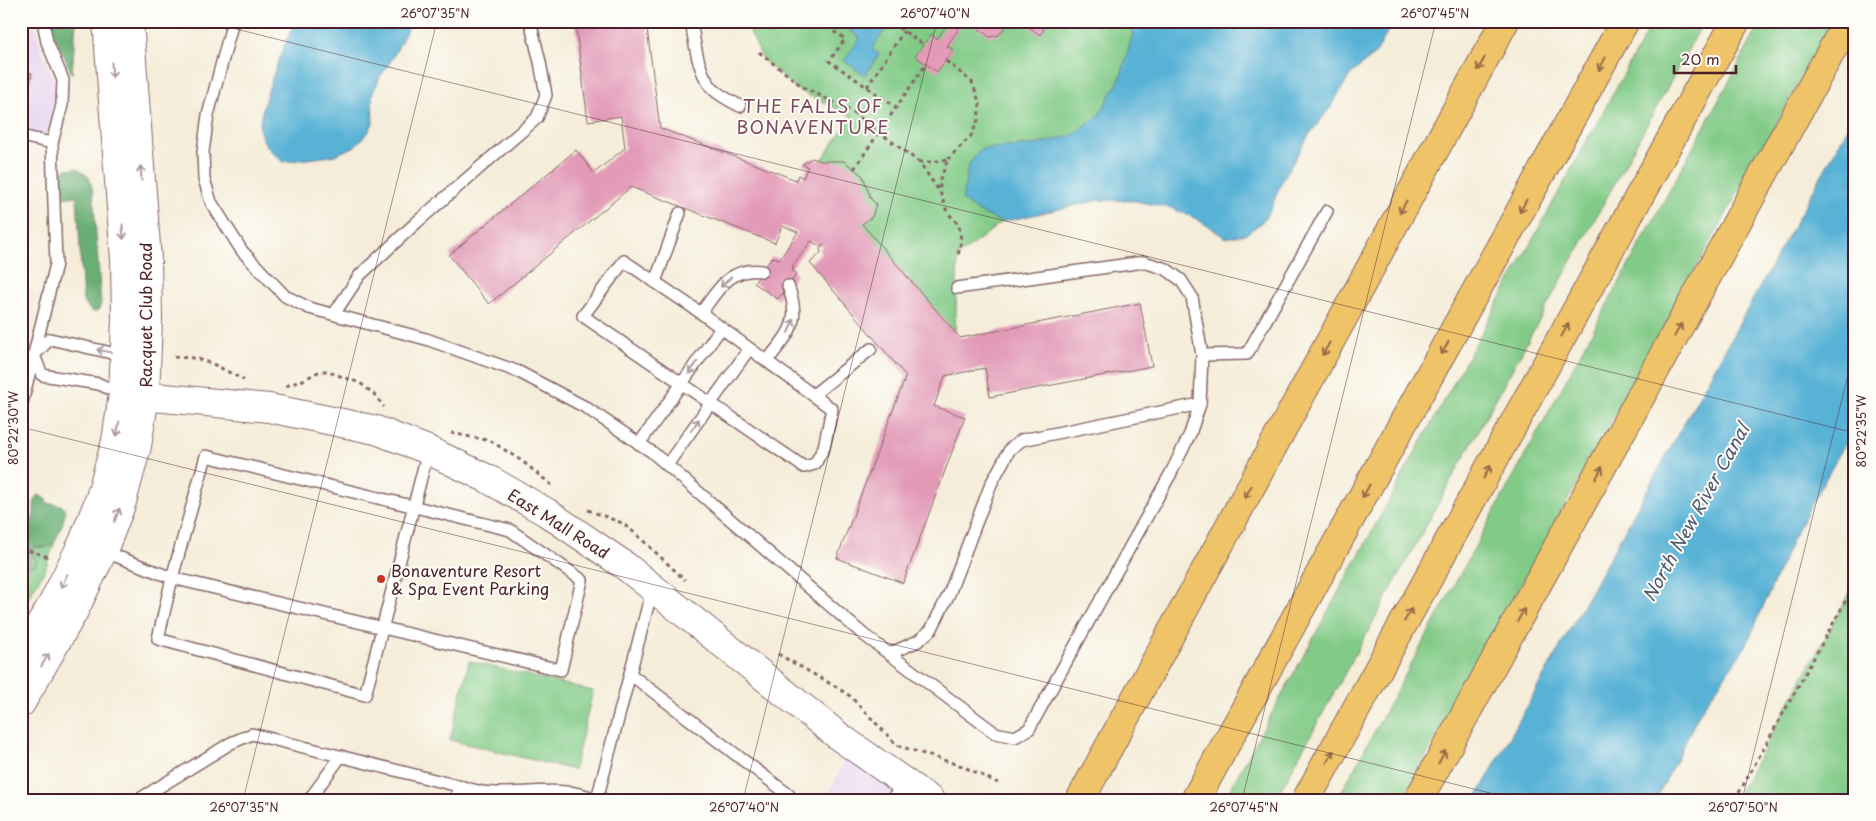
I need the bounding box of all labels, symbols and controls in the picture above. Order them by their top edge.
text: 26°07'35"N [400,4,470,22]
text: 26°07'40"N [900,4,970,22]
text: 26°07'45"N [1401,4,1469,22]
scale bar [1674,42,1736,74]
text: 20 m [1681,47,1720,70]
one-way arrow [1476,56,1486,71]
one-way arrow [1597,56,1606,71]
one-way arrow [107,62,116,78]
district label: THE FALLS OF BONAVENTURE [737,92,889,140]
one-way arrow [136,165,145,181]
one-way arrow [1518,198,1527,213]
one-way arrow [1398,199,1408,213]
one-way arrow [118,224,128,240]
street label: Racquet Club Road [133,242,157,388]
one-way arrow [720,276,732,288]
one-way arrow [787,319,796,334]
one-way arrow [1561,324,1571,338]
one-way arrow [1673,324,1683,338]
one-way arrow [1439,341,1449,355]
one-way arrow [1320,342,1330,356]
one-way arrow [97,346,113,355]
one-way arrow [688,361,698,375]
text: 80°22'30"W [4,390,22,465]
text: 80°22'35"W [1852,394,1870,467]
water label: North New River Canal [1635,416,1757,606]
one-way arrow [690,418,700,432]
one-way arrow [112,420,122,436]
one-way arrow [1482,465,1492,480]
one-way arrow [1594,465,1604,480]
street label: East Mall Road [504,482,614,564]
one-way arrow [1361,483,1371,498]
one-way arrow [1243,484,1252,499]
one-way arrow [113,508,122,523]
place label: Bonaventure Resort & Spa Event Parking [391,558,549,600]
marker: Bonaventure Resort & Spa Event Parking [375,573,387,585]
one-way arrow [59,574,69,589]
one-way arrow [1404,608,1414,622]
one-way arrow [1516,608,1526,622]
one-way arrow [40,654,50,668]
one-way arrow [1326,750,1335,765]
one-way arrow [1438,750,1447,765]
text: 26°07'35"N [209,798,279,816]
text: 26°07'40"N [709,798,779,816]
text: 26°07'45"N [1210,798,1278,816]
text: 26°07'50"N [1708,798,1778,816]

